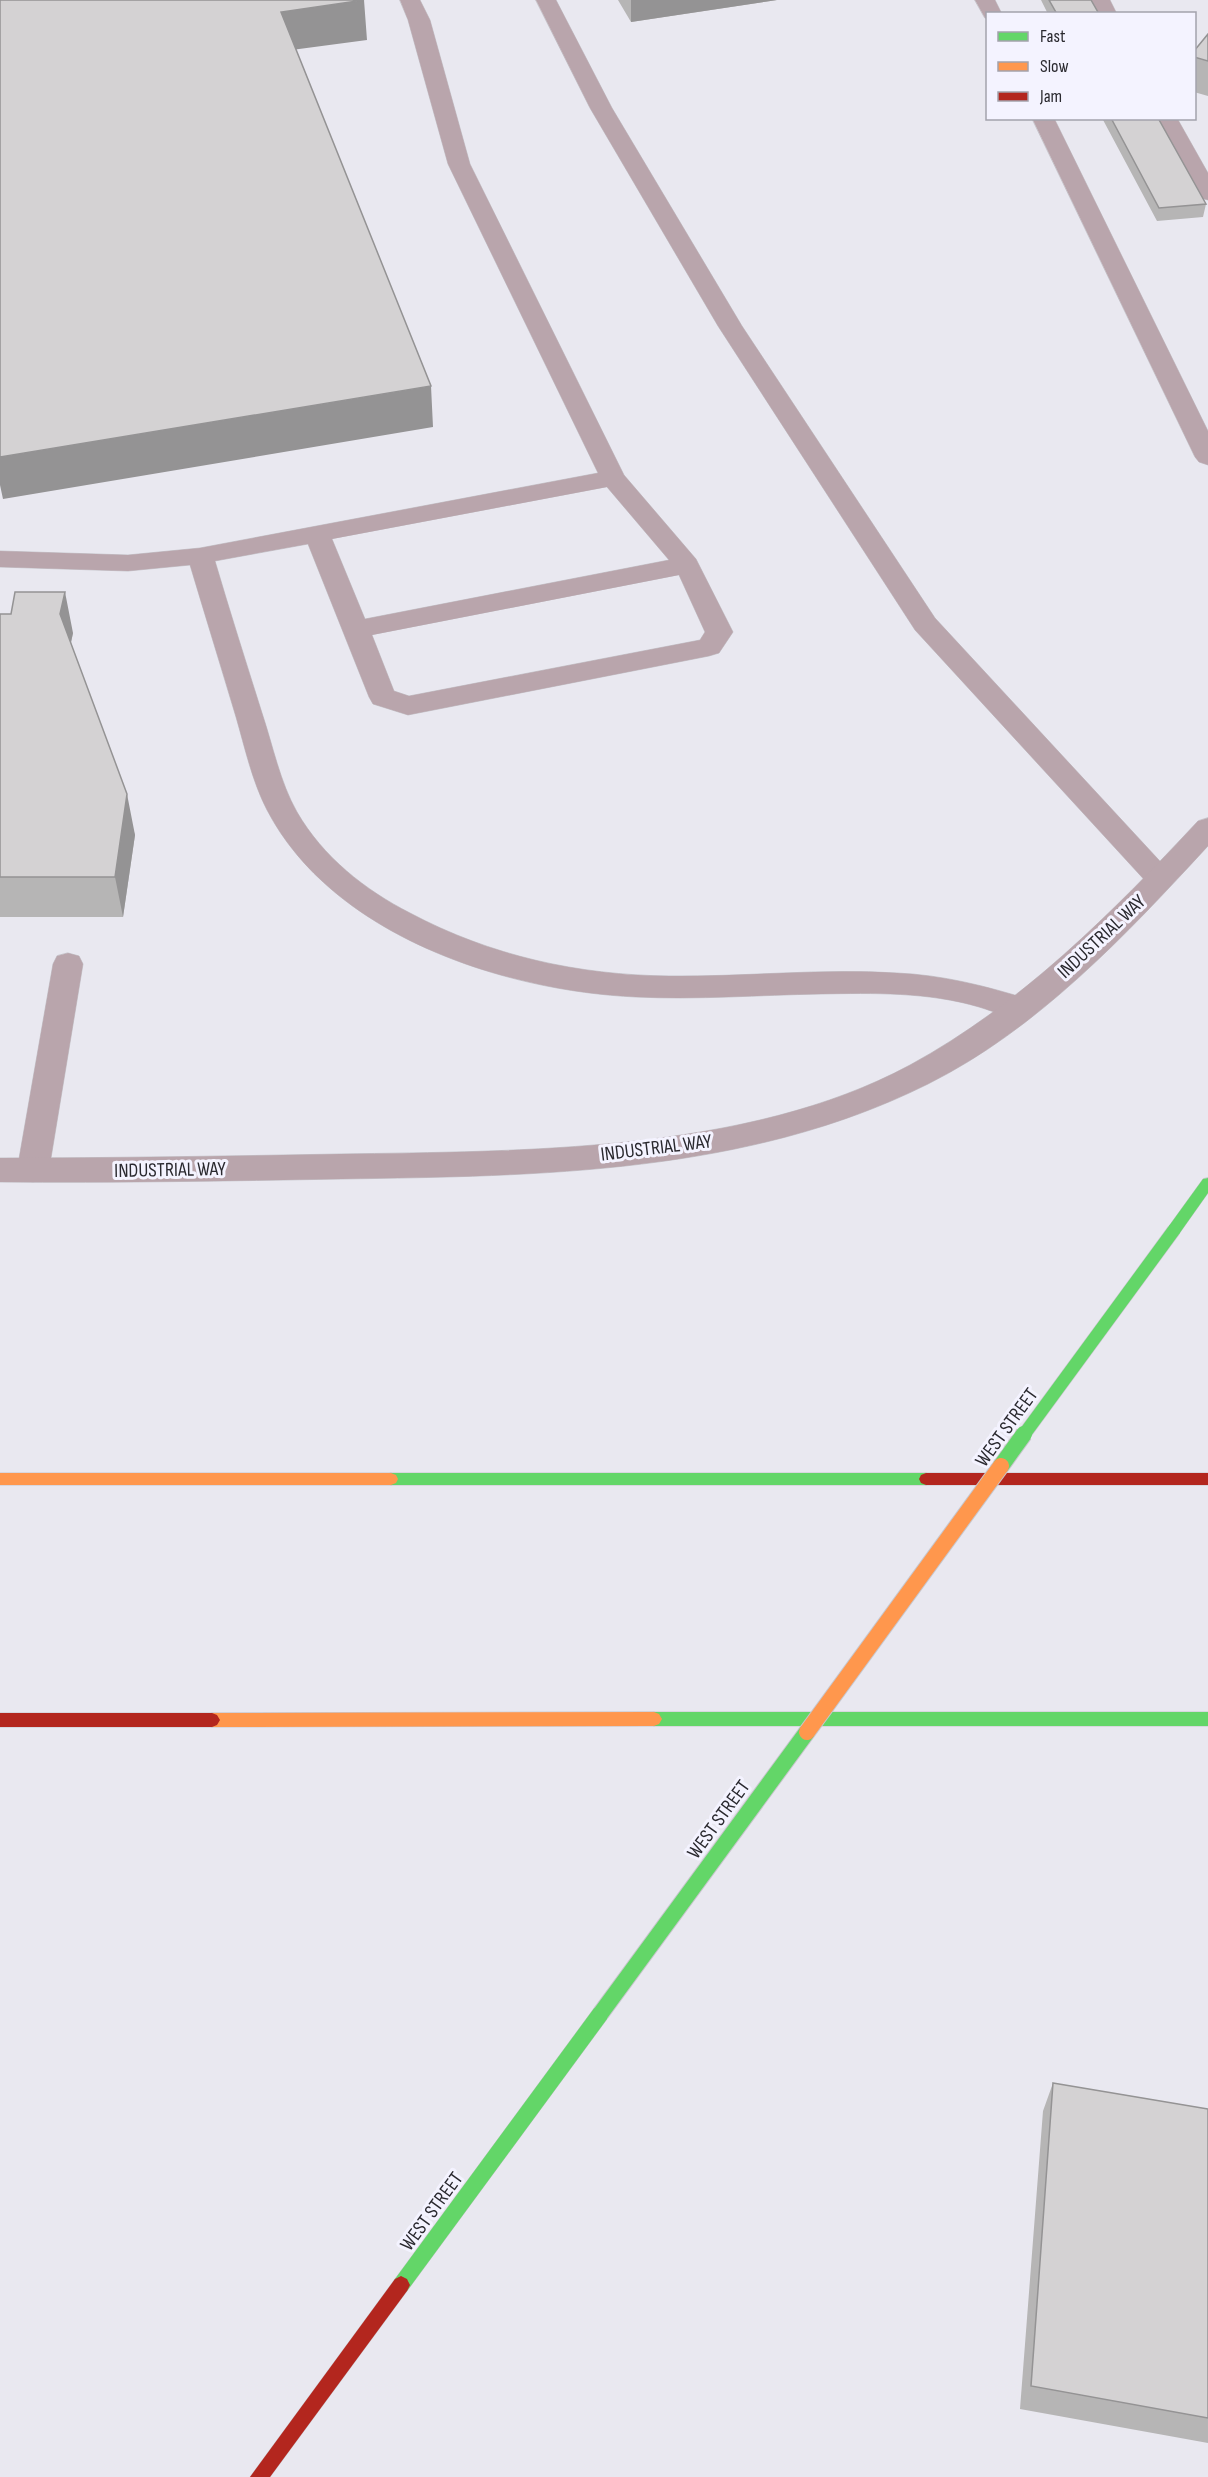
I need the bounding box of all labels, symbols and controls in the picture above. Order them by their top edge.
legend [986,12,1196,120]
text: Fast [1040,26,1066,47]
text: Slow [1040,56,1069,77]
text: Jam [1039,86,1062,107]
street label: INDUSTRIAL WAY [1053,889,1151,984]
street label: INDUSTRIAL WAY [599,1129,714,1167]
street label: INDUSTRIAL WAY [114,1157,227,1183]
street label: WEST STREET [970,1384,1043,1472]
street label: WEST STREET [682,1776,755,1864]
street label: WEST STREET [395,2168,468,2256]

